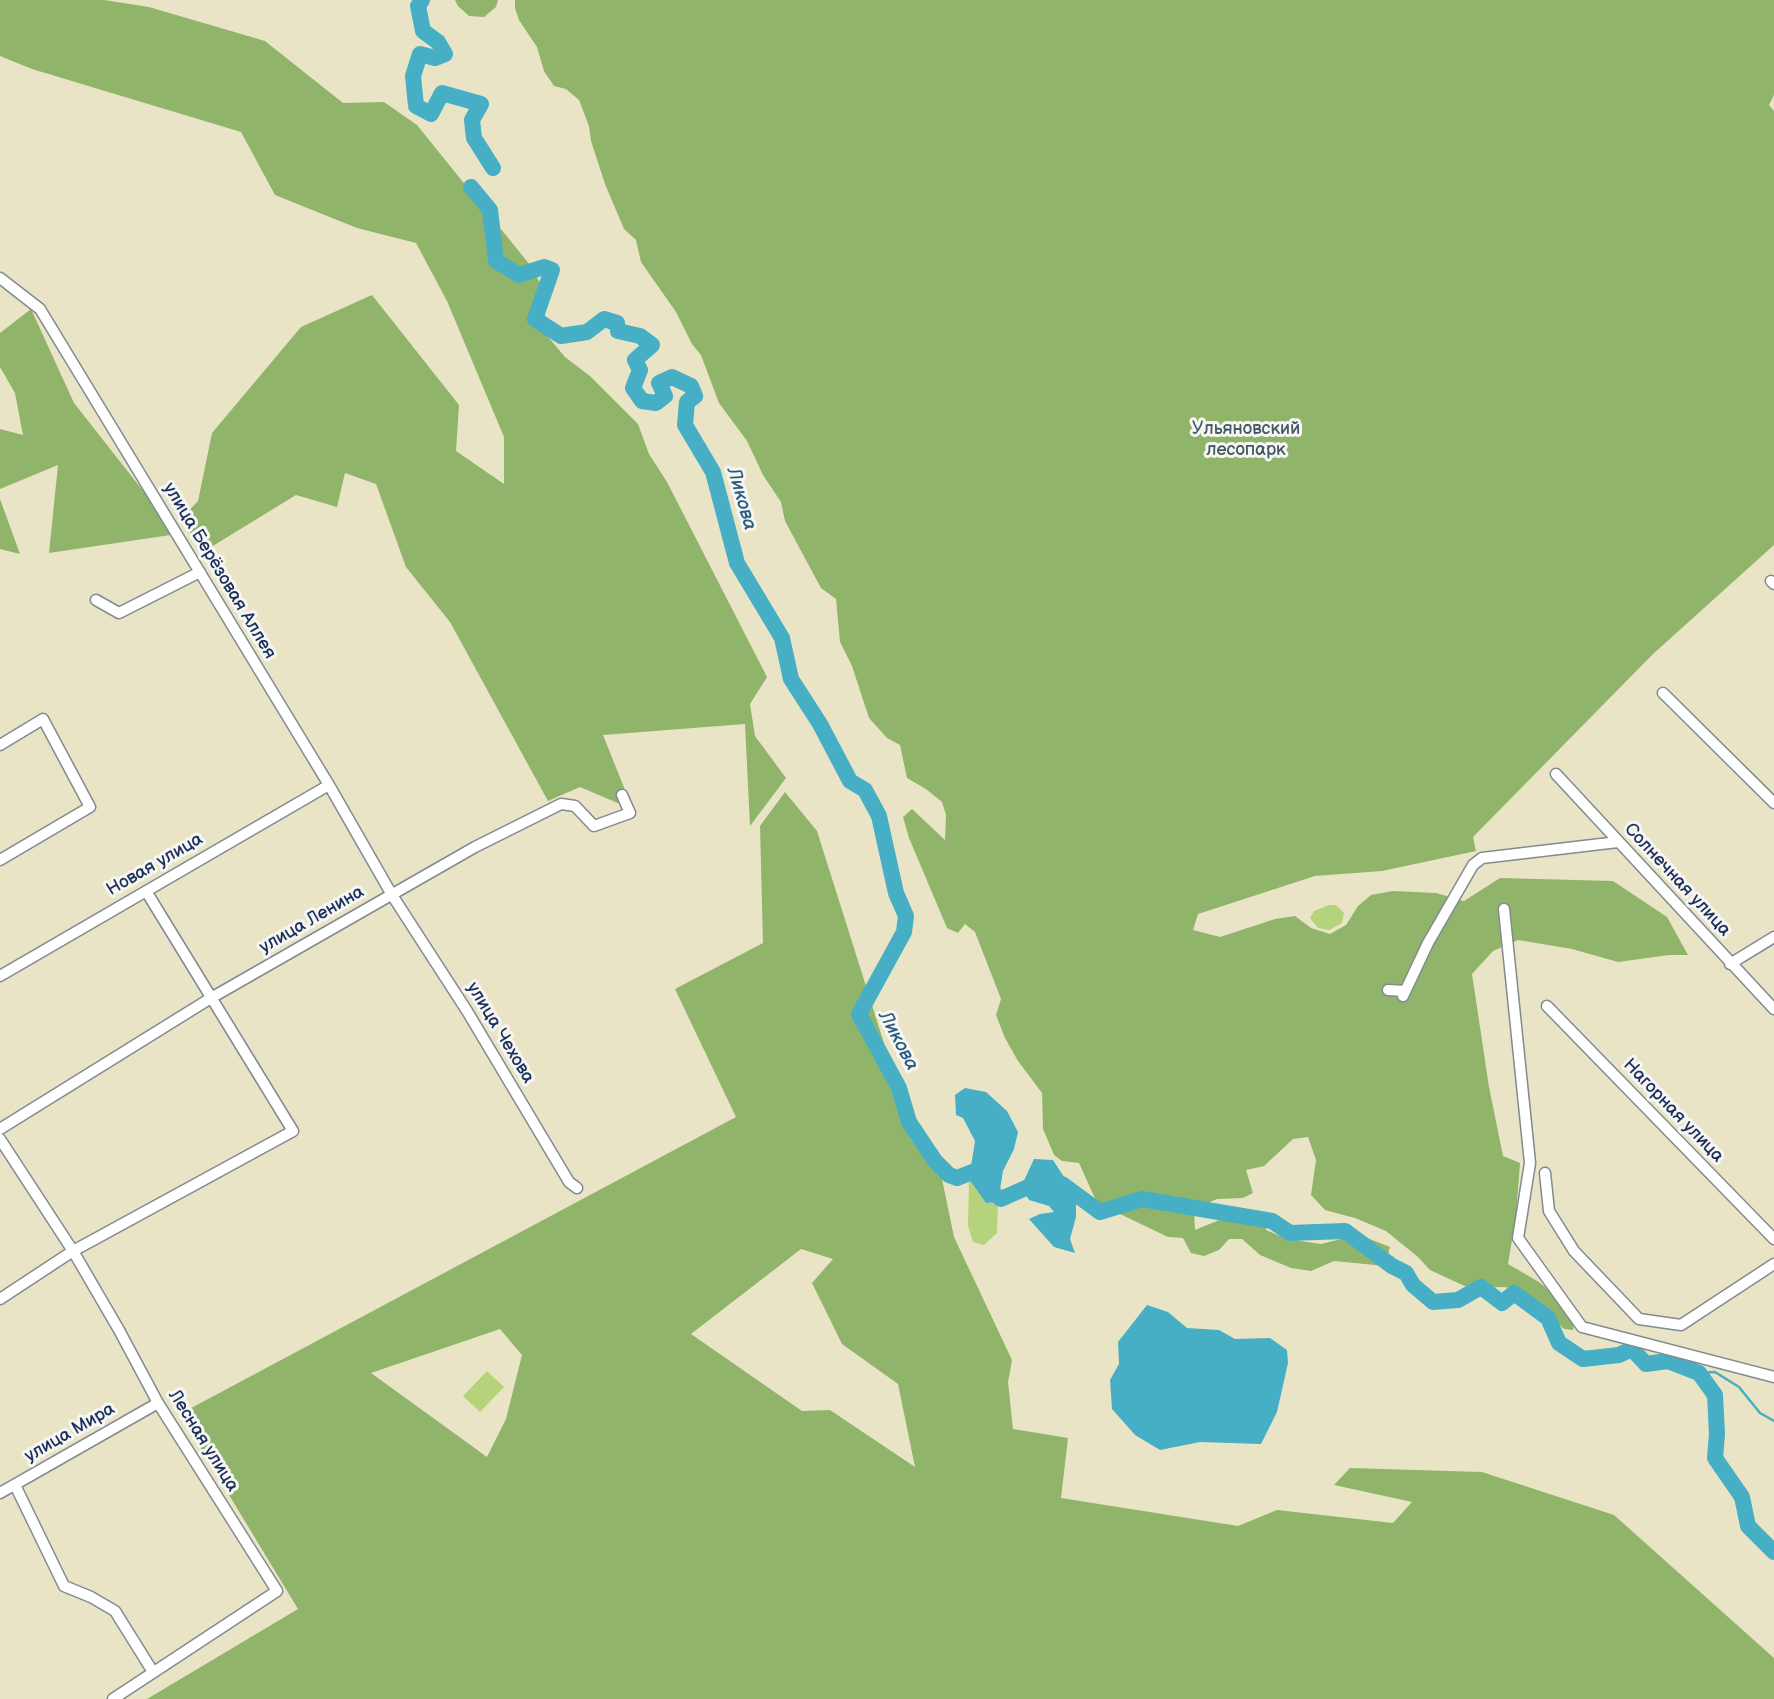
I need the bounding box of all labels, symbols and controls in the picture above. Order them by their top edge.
park label: Ульяновский лесопарк [1192,418,1300,460]
water label: Ликова [721,465,761,533]
street label: улица Берёзовая Аллея [158,479,280,663]
street label: Солнечная улица [1619,819,1735,941]
street label: Новая улица [103,829,207,901]
street label: улица Ленина [256,881,368,959]
street label: улица Чехова [461,979,539,1087]
water label: Ликова [873,1007,923,1075]
street label: Нагорная улица [1618,1055,1728,1167]
street label: Лесная улица [163,1386,243,1496]
street label: улица Мира [21,1399,119,1467]

